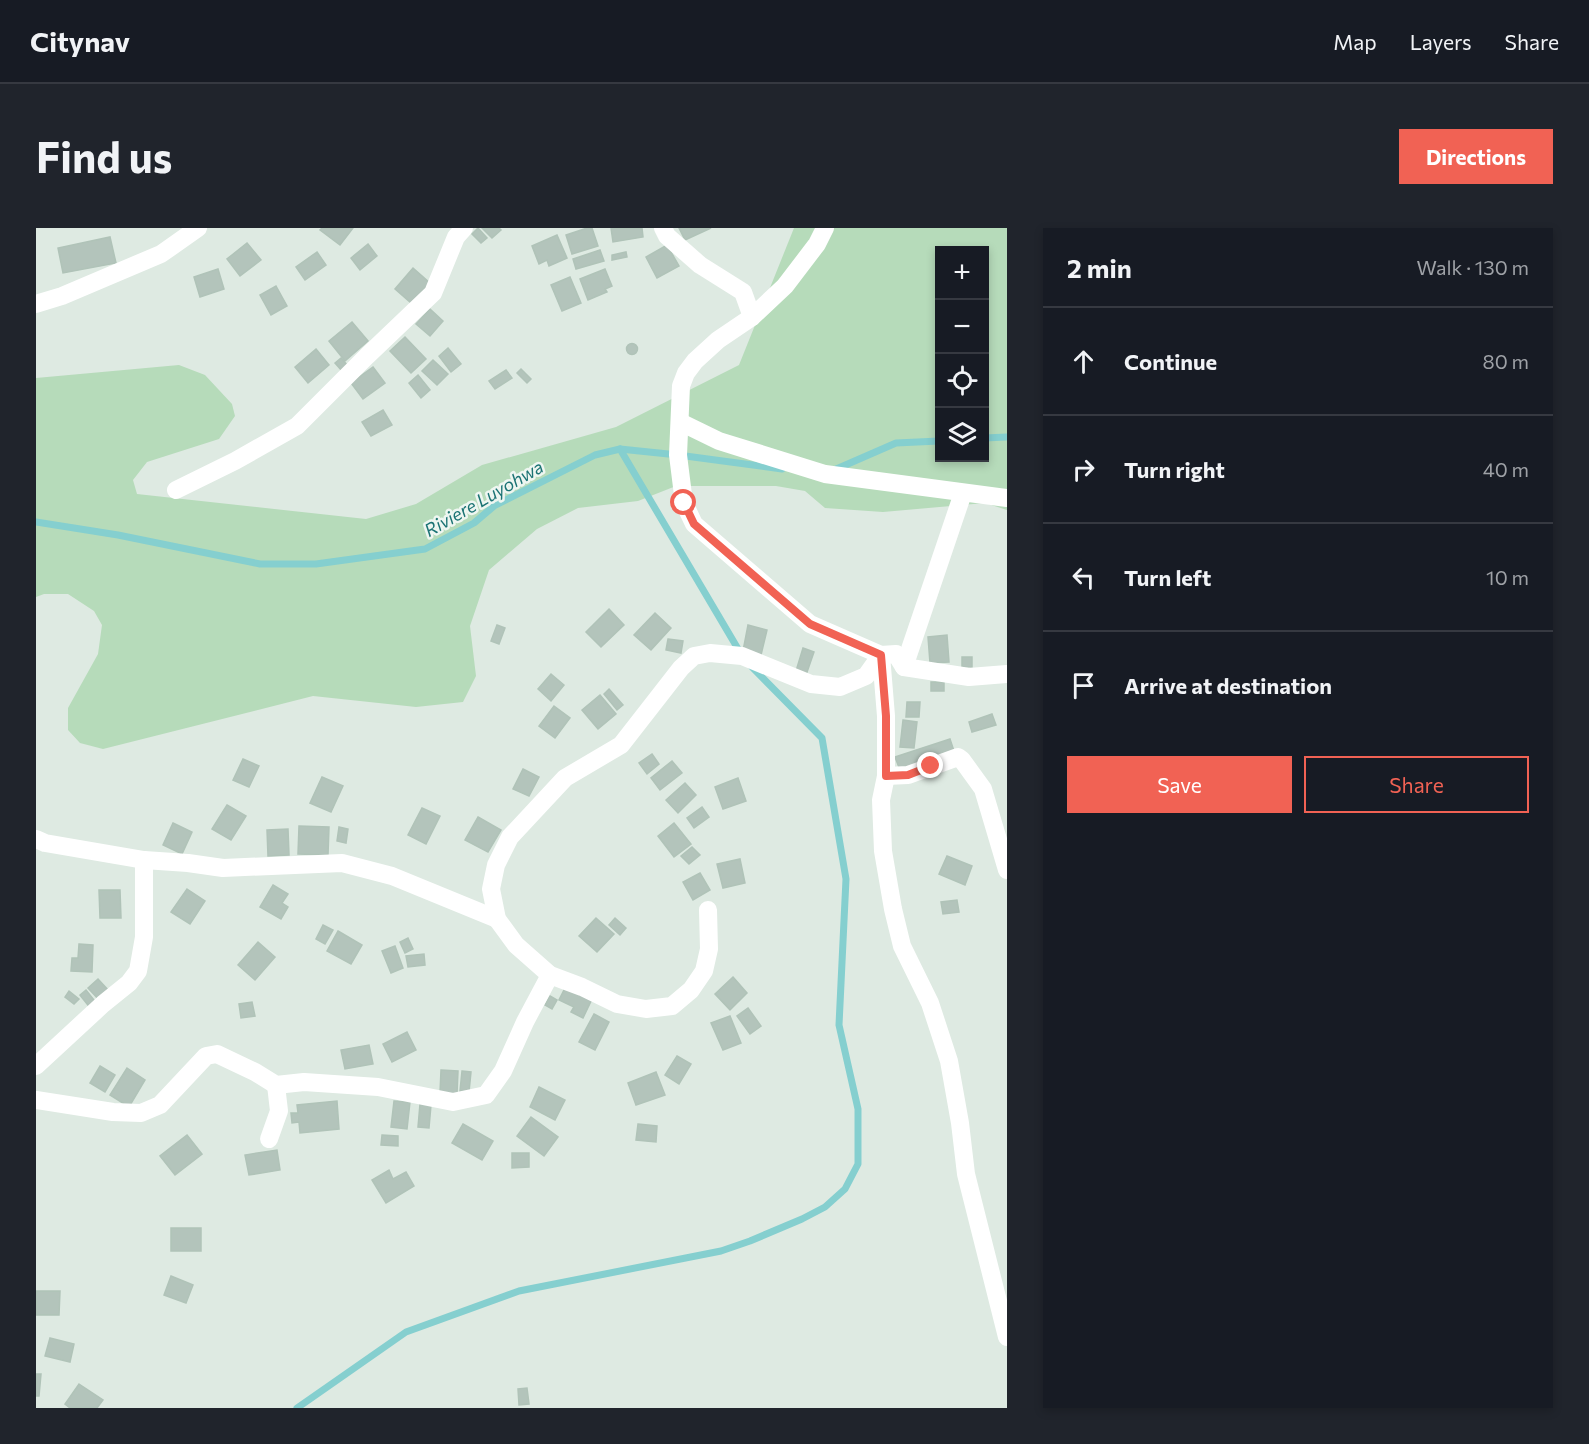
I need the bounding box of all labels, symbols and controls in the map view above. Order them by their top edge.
text: Citynav [30,24,130,58]
text: Map [1333,29,1377,54]
text: Layers [1410,29,1472,54]
text: Share [1505,29,1559,54]
button: Directions [1399,129,1553,184]
text: Find us [36,130,172,182]
map controls [935,246,989,462]
button: + [935,246,989,300]
text: 2 min [1067,252,1132,283]
text: Walk · 130 m [1417,255,1529,279]
button: − [935,300,989,354]
icon: ahead [1067,345,1100,378]
text: Continue [1124,348,1217,375]
text: 80 m [1483,349,1529,373]
button: locate [935,354,989,408]
button: layers [935,408,989,462]
icon: right [1067,453,1100,486]
water label: Riviere Luyohwa [420,455,547,541]
text: Turn right [1124,456,1225,483]
text: 40 m [1483,457,1529,481]
route start [670,489,696,515]
icon: left [1067,561,1100,594]
text: Turn left [1124,564,1211,591]
text: 10 m [1486,565,1529,589]
icon: arrive [1067,669,1100,702]
text: Arrive at destination [1124,672,1332,699]
route end [917,752,943,778]
button: Save [1067,756,1292,813]
button: Share [1304,756,1529,813]

